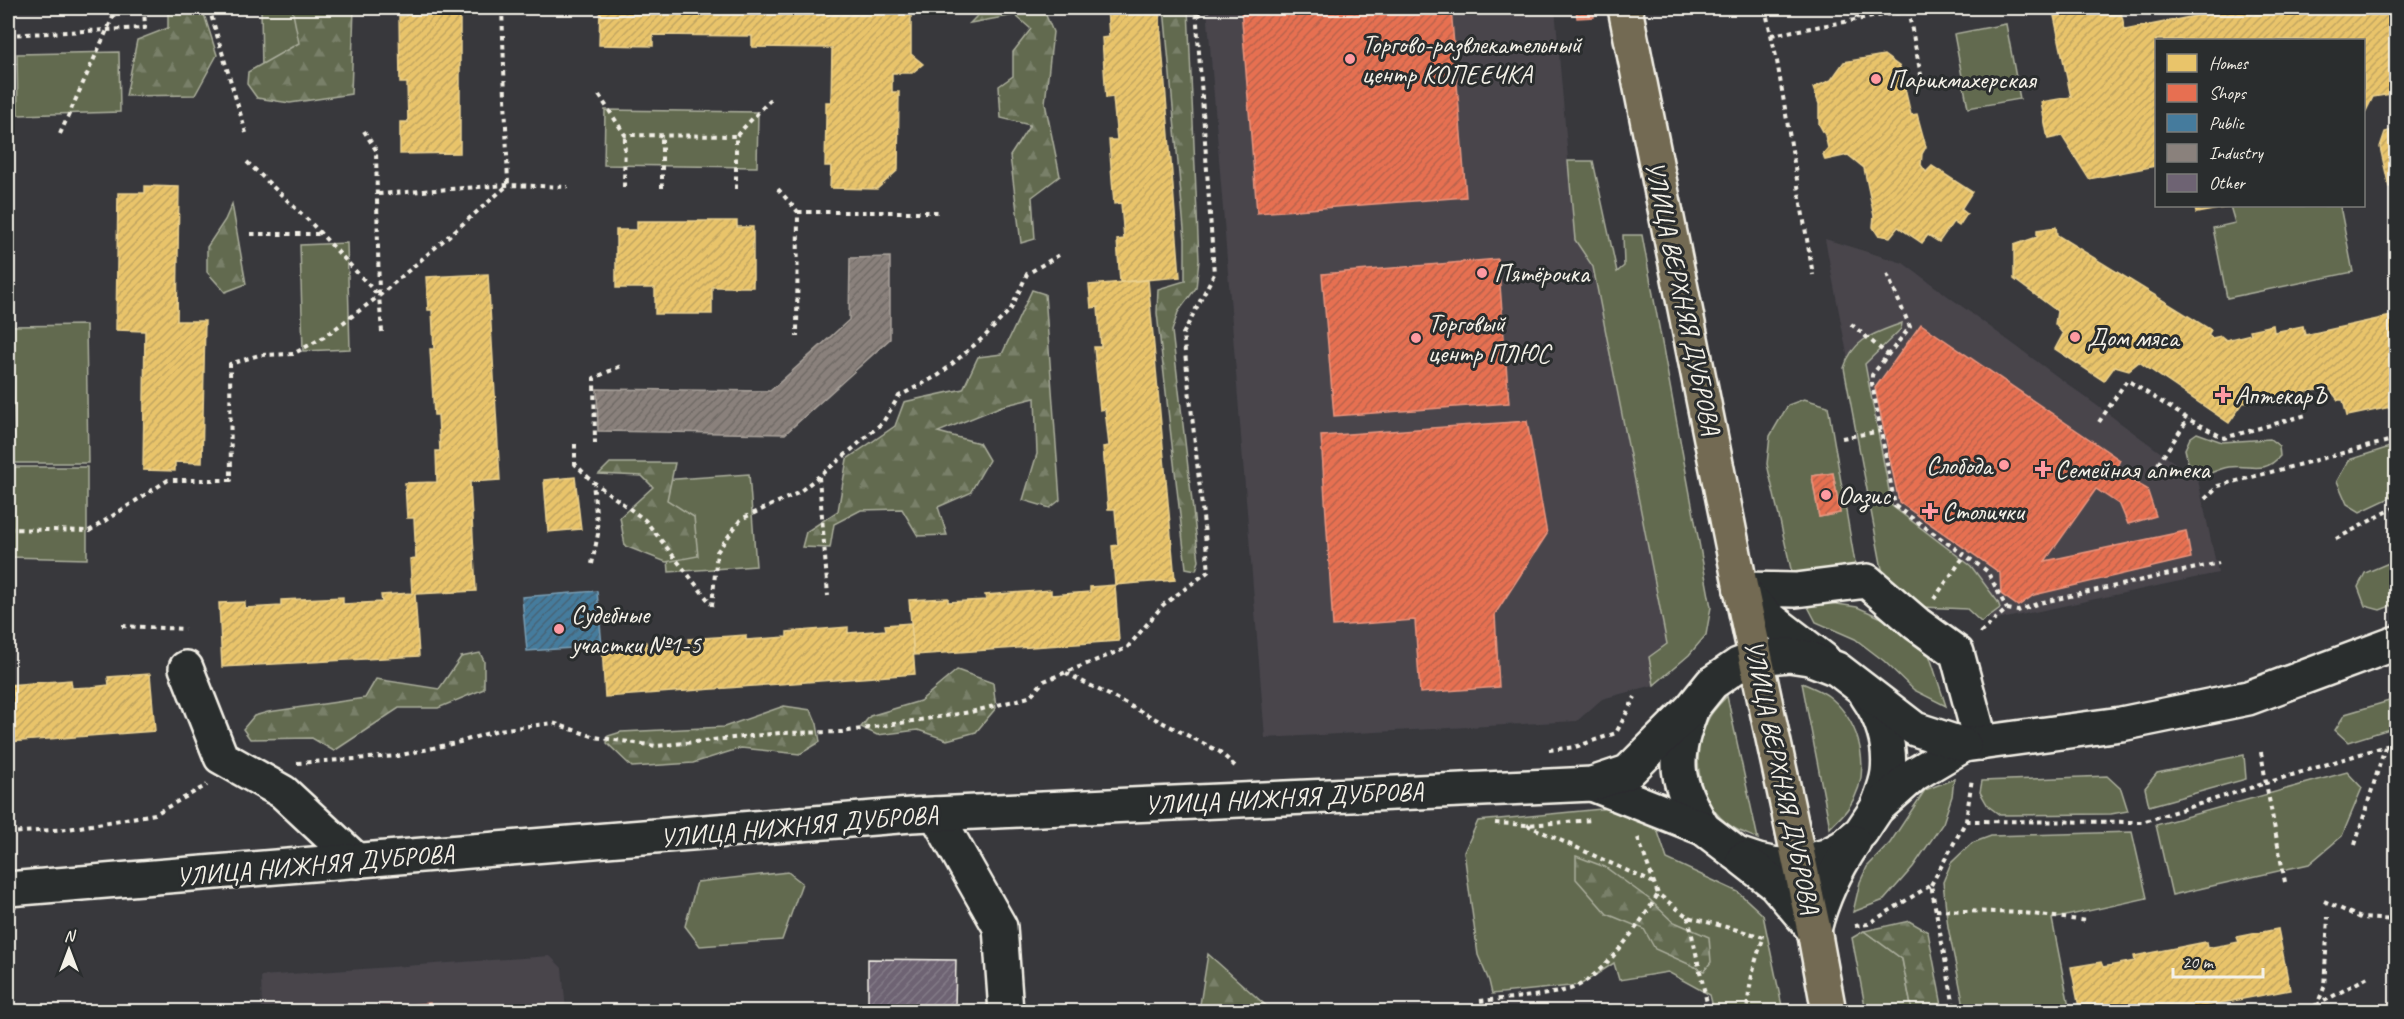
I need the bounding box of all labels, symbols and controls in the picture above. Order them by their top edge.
place label: Торгово-развлекательный центр КОПЕЕЧКА [1362,28,1583,91]
legend [2155,39,2365,207]
marker: Торгово-развлекательный центр КОПЕЕЧКА [1343,52,1357,66]
text: Homes [2209,52,2249,74]
place label: Парикмахерская [1888,63,2038,96]
marker: Парикмахерская [1869,72,1883,86]
text: Shops [2209,82,2248,104]
text: Public [2209,112,2246,134]
text: Industry [2209,142,2264,164]
street label: УЛИЦА ВЕРХНЯЯ ДУБРОВА [1638,158,1728,439]
text: Other [2209,172,2246,194]
place label: Пятёрочка [1494,257,1591,290]
marker: Пятёрочка [1475,266,1489,280]
place label: Торговый центр ПЛЮС [1428,307,1553,370]
place label: Дом мяса [2087,321,2181,354]
marker: Дом мяса [2068,330,2082,344]
marker: Торговый центр ПЛЮС [1409,331,1423,345]
place label: АптекарЪ [2235,379,2328,412]
marker: АптекарЪ [2216,388,2230,402]
place label: Слобода [1926,449,1994,482]
place label: Семейная аптека [2055,453,2211,486]
marker: Слобода [1997,458,2011,472]
marker: Семейная аптека [2036,462,2050,476]
place label: Оазис [1838,479,1891,513]
marker: Оазис [1819,488,1833,502]
place label: Столички [1942,495,2026,528]
marker: Столички [1923,504,1937,518]
place label: Судебные участки №1-5 [569,598,702,661]
marker: Судебные участки №1-5 [552,622,566,636]
street label: УЛИЦА ВЕРХНЯЯ ДУБРОВА [1737,637,1827,918]
street label: УЛИЦА НИЖНЯЯ ДУБРОВА [1144,774,1425,822]
street label: УЛИЦА НИЖНЯЯ ДУБРОВА [658,797,940,855]
street label: УЛИЦА НИЖНЯЯ ДУБРОВА [174,836,456,894]
north arrow [39,920,99,980]
text: N [64,926,77,946]
scale bar [2173,941,2263,979]
text: 20 m [2182,951,2215,973]

